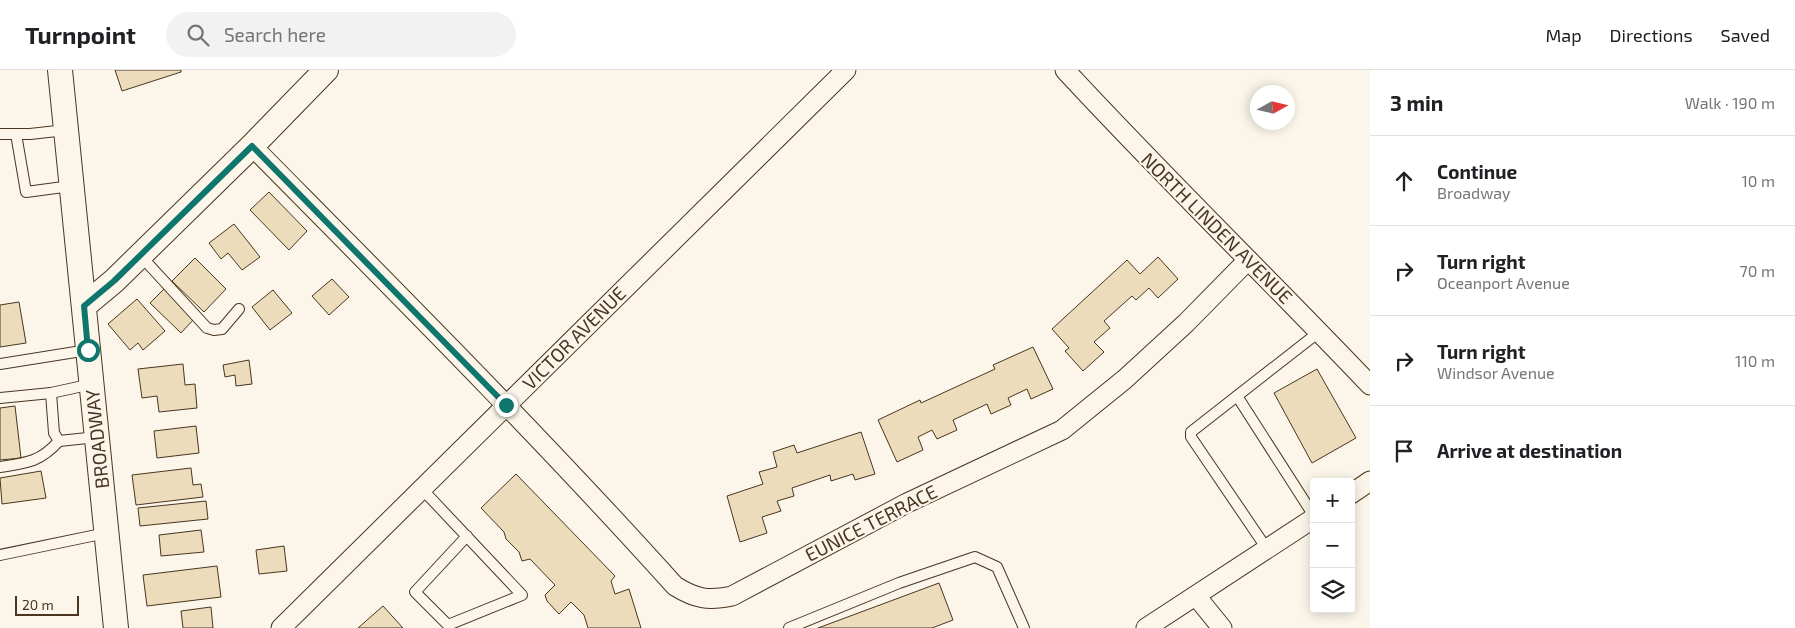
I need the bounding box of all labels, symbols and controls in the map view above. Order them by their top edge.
search box [166,12,516,57]
text: Turnpoint [25,20,136,49]
icon: search [184,21,212,49]
text: Search here [224,23,326,46]
text: Map [1545,24,1582,46]
text: Directions [1610,24,1693,46]
text: Saved [1721,24,1770,46]
north arrow [1250,85,1295,130]
text: 3 min [1390,90,1443,115]
text: Walk · 190 m [1685,93,1775,112]
street label: NORTH LINDEN AVENUE [1137,147,1298,308]
text: Continue [1437,160,1517,183]
icon: ahead [1390,167,1418,195]
text: 10 m [1741,171,1775,190]
text: Broadway [1437,183,1511,202]
text: Turn right [1437,250,1525,273]
icon: right [1390,257,1418,285]
text: 70 m [1740,261,1775,280]
text: Oceanport Avenue [1437,273,1570,292]
street label: VICTOR AVENUE [517,281,630,394]
route start [77,339,100,362]
text: Turn right [1437,340,1525,363]
icon: right [1390,347,1418,375]
text: 110 m [1735,351,1775,370]
text: Windsor Avenue [1437,363,1555,382]
street label: BROADWAY [80,388,113,490]
route end [495,394,518,417]
icon: arrive [1390,437,1418,465]
text: Arrive at destination [1437,439,1622,462]
map controls [1310,478,1355,613]
button: + [1310,478,1355,523]
street label: EUNICE TERRACE [801,479,941,566]
button: − [1310,523,1355,568]
button: layers [1310,568,1355,613]
scale bar [15,593,79,616]
text: 20 m [22,596,54,613]

